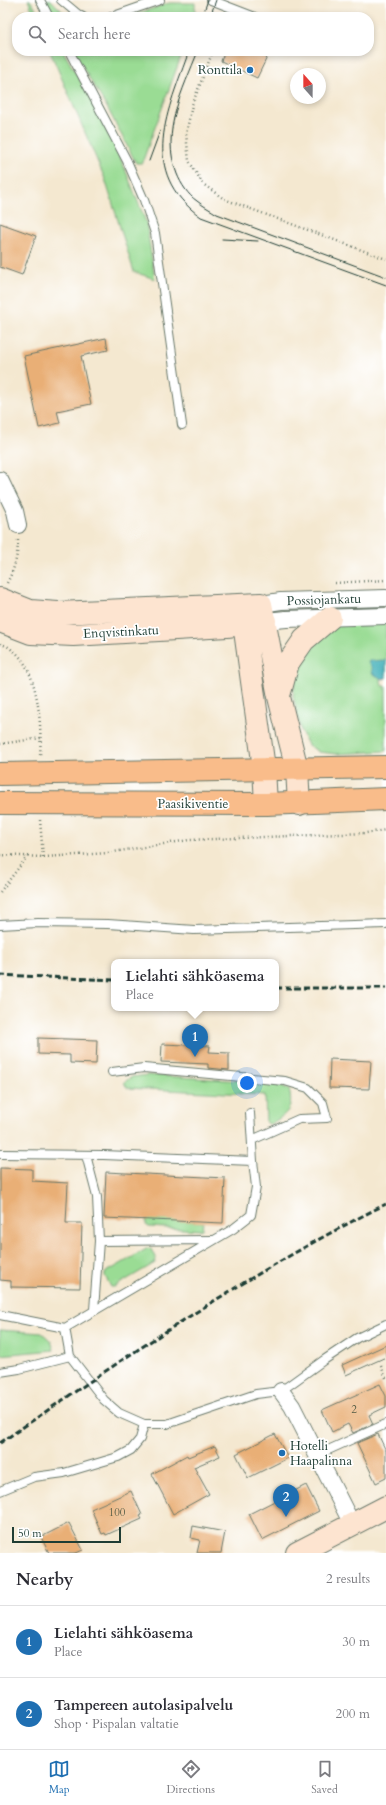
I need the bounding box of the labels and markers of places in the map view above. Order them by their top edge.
place label: Ronttila [198,61,242,79]
marker: Ronttila [245,65,255,75]
pin: 1 [182,1024,208,1057]
place label: Hotelli Haapalinna [290,1437,352,1470]
marker: Hotelli Haapalinna [277,1448,287,1458]
pin: 2 [273,1484,299,1517]

